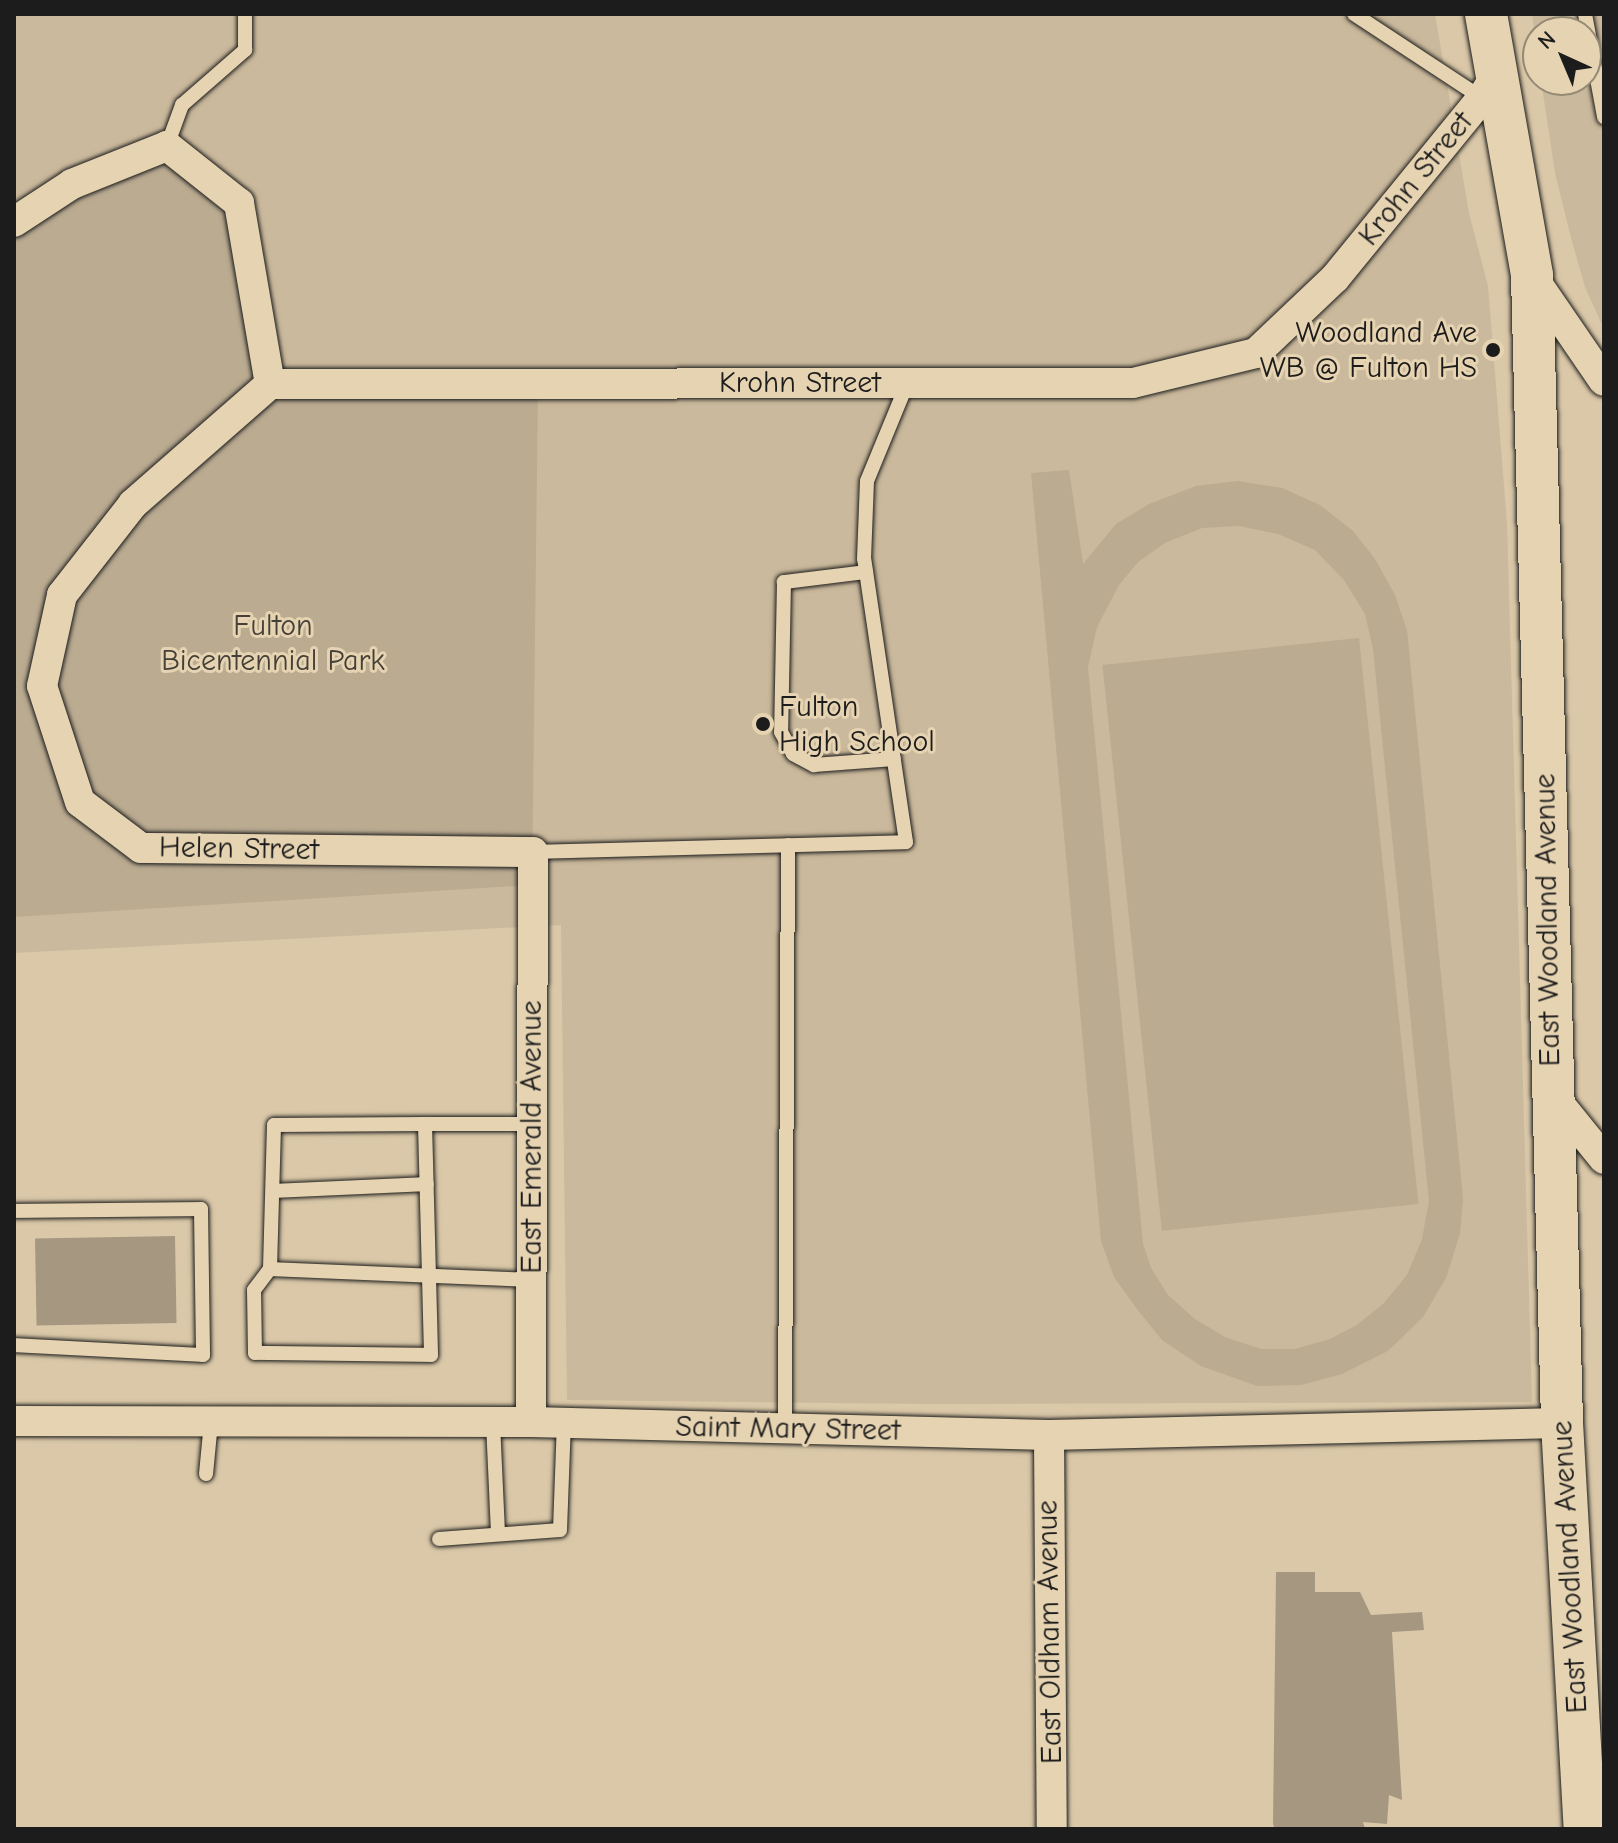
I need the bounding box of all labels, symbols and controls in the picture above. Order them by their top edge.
north arrow [1522,16,1602,96]
text: N [1533,26,1561,55]
street label: Krohn Street [1351,105,1481,253]
place label: Woodland Ave WB @ Fulton HS [1260,315,1477,386]
marker: Woodland Ave WB @ Fulton HS [1484,341,1502,359]
street label: Krohn Street [719,365,881,401]
park label: Fulton Bicentennial Park [161,608,385,678]
place label: Fulton High School [779,689,935,760]
marker: Fulton High School [754,715,772,733]
street label: East Woodland Avenue [1527,773,1569,1067]
street label: Helen Street [159,830,319,868]
street label: East Emerald Avenue [514,1000,550,1274]
street label: Saint Mary Street [675,1409,901,1449]
street label: East Woodland Avenue [1544,1420,1596,1714]
street label: East Oldham Avenue [1030,1500,1070,1764]

